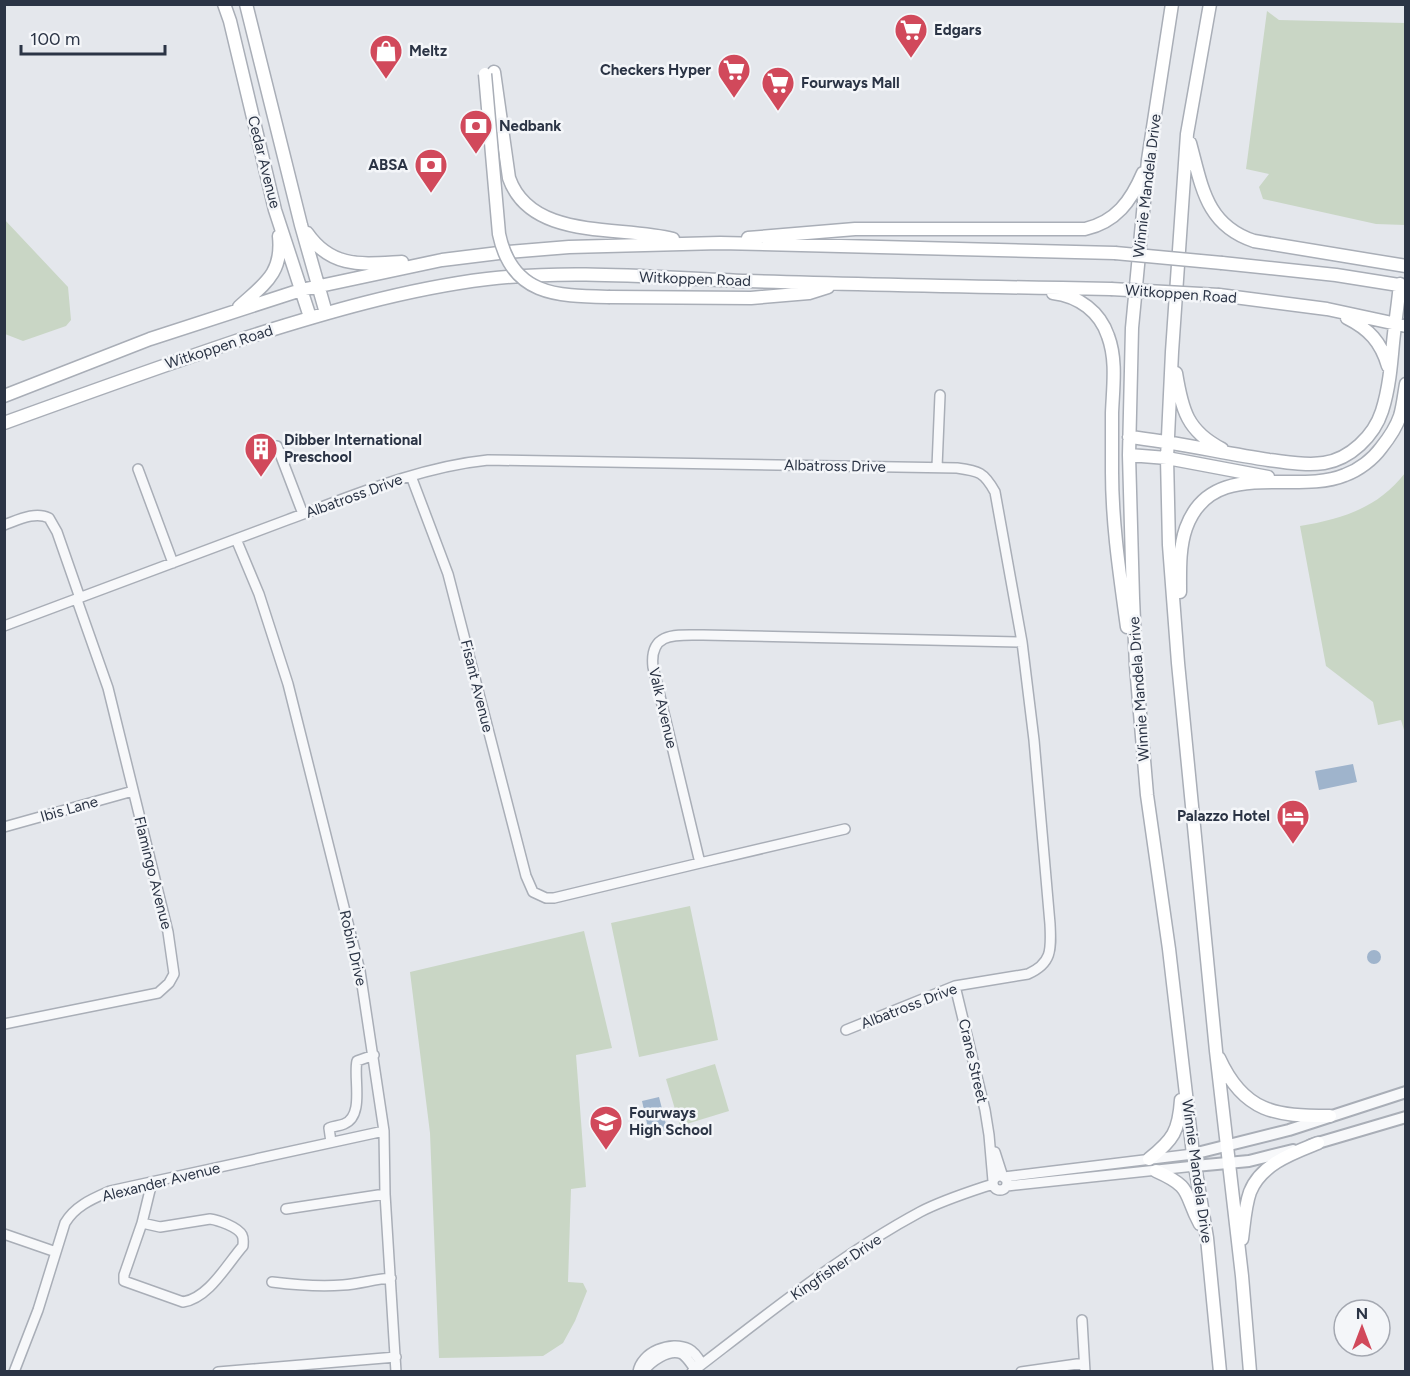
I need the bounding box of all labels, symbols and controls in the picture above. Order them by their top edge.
supermarket icon: Edgars [893,12,929,59]
scale bar [21,18,165,56]
place label: Edgars [934,21,981,39]
text: 100 m [30,28,80,50]
shop icon: Meltz [368,33,404,80]
place label: Meltz [409,42,447,60]
supermarket icon: Checkers Hyper [716,52,752,99]
place label: Checkers Hyper [600,61,711,79]
supermarket icon: Fourways Mall [760,65,796,112]
place label: Fourways Mall [801,74,900,92]
bank icon: Nedbank [458,108,494,155]
street label: Winnie Mandela Drive [1129,113,1165,259]
street label: Cedar Avenue [244,114,284,210]
place label: Nedbank [499,117,561,135]
bank icon: ABSA [413,147,449,194]
place label: ABSA [368,156,408,174]
street label: Witkoppen Road [639,268,751,290]
street label: Witkoppen Road [1125,281,1237,307]
street label: Witkoppen Road [163,321,275,373]
building icon: Dibber International Preschool [243,431,279,478]
place label: Dibber International Preschool [284,431,422,466]
street label: Albatross Drive [784,456,886,476]
street label: Albatross Drive [303,470,405,522]
street label: Winnie Mandela Drive [1125,616,1153,762]
street label: Fisant Avenue [457,638,497,734]
street label: Valk Avenue [645,666,681,750]
street label: Ibis Lane [38,792,100,826]
hotel icon: Palazzo Hotel [1275,798,1311,845]
place label: Palazzo Hotel [1177,807,1270,825]
street label: Flamingo Avenue [130,815,176,931]
street label: Robin Drive [336,908,370,988]
street label: Albatross Drive [858,979,960,1033]
street label: Crane Street [955,1017,991,1105]
street label: Winnie Mandela Drive [1178,1098,1216,1244]
school or university icon: Fourways High School [588,1104,624,1151]
place label: Fourways High School [629,1104,712,1139]
street label: Alexander Avenue [100,1159,222,1205]
street label: Kingfisher Drive [787,1230,885,1304]
north arrow [1332,1298,1392,1358]
text: N [1356,1304,1368,1323]

